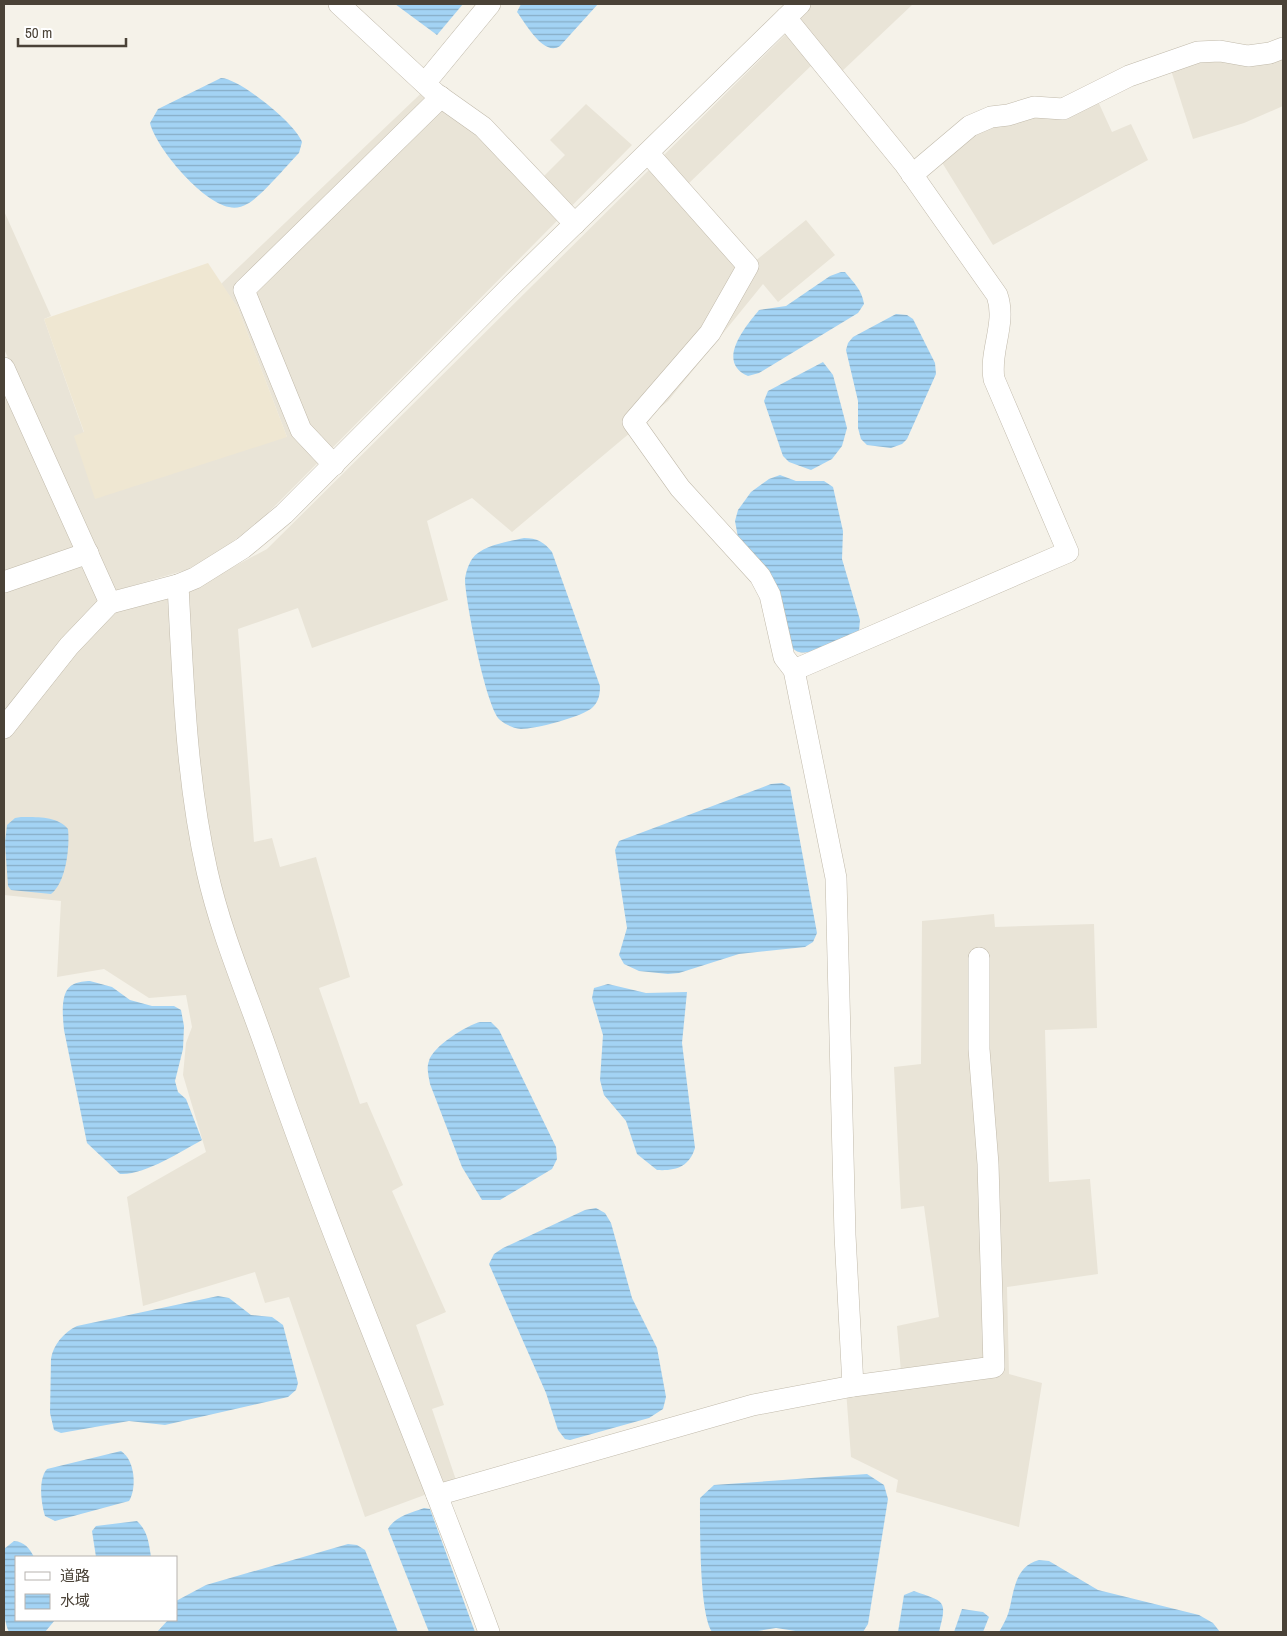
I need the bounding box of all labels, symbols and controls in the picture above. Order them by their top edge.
scale bar [18,15,125,47]
text: 50 m [25,22,52,43]
legend [15,1556,178,1621]
text: 道路 [60,1565,90,1586]
text: 水域 [60,1590,90,1611]

